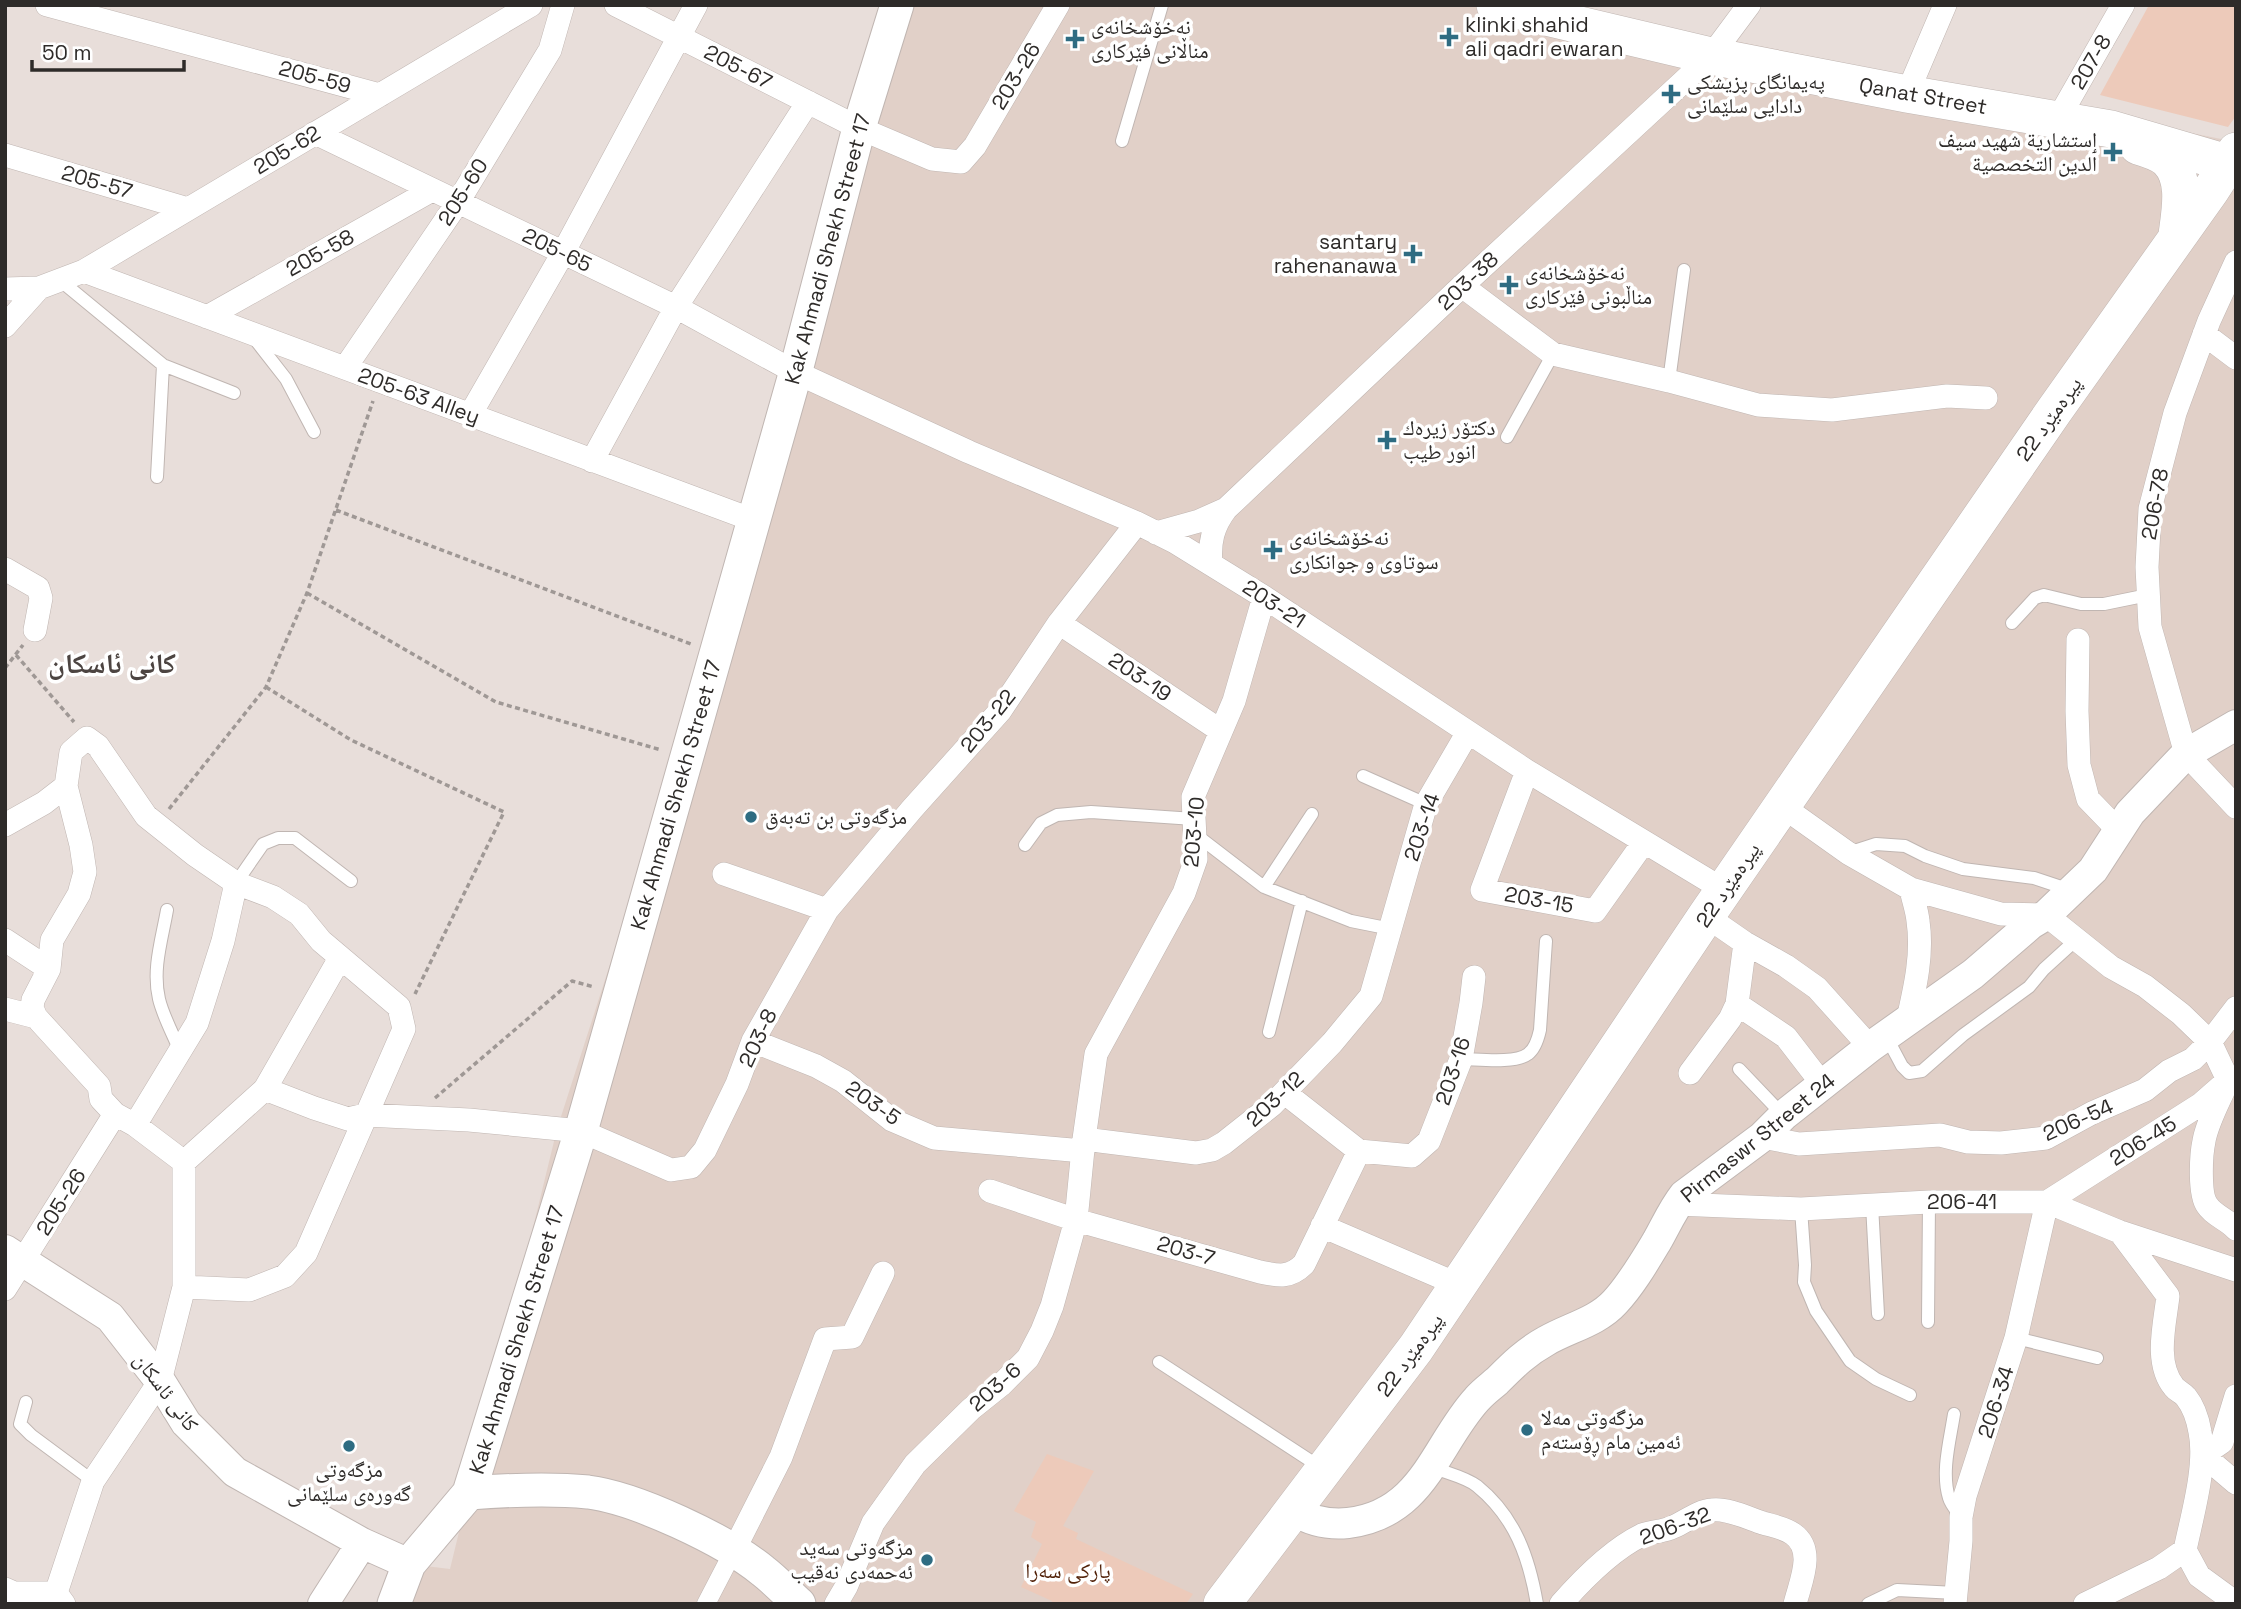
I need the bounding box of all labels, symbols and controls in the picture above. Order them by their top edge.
place label: klinki shahid ali qadri ewaran [1465,11,1624,62]
place label: نەخۆشخانەی مناڵانی فێركاری [1091,13,1208,64]
marker: klinki shahid ali qadri ewaran [1439,27,1459,47]
scale bar [32,28,184,72]
marker: نەخۆشخانەی مناڵانی فێركاری [1065,29,1085,49]
street label: 207-8 [2064,29,2117,94]
street label: 203-26 [985,37,1046,114]
street label: 205-67 [700,38,777,95]
text: 50 m [42,39,92,66]
street label: 205-59 [276,54,354,99]
place label: پەیمانگای پزیشکی دادایی سلێمانی [1687,68,1825,119]
street label: Qanat Street [1857,71,1989,120]
marker: پەیمانگای پزیشکی دادایی سلێمانی [1661,84,1681,104]
street label: Kak Ahmadi Shekh Street 17 [778,110,877,387]
street label: 205-62 [248,119,325,180]
place label: ٳستشارية شهيد سیف الدين التخصصية [1938,126,2097,177]
marker: ٳستشارية شهيد سیف الدين التخصصية [2103,142,2123,162]
street label: 205-60 [431,153,494,231]
street label: 205-57 [59,159,136,205]
street label: 205-65 [518,221,596,278]
street label: 205-58 [281,223,359,282]
place label: santary rahenanawa [1274,228,1397,279]
marker: santary rahenanawa [1403,244,1423,264]
street label: 203-38 [1431,245,1504,316]
place label: نەخۆشخانەی مناڵبونی فێرکاری [1525,259,1652,310]
marker: نەخۆشخانەی مناڵبونی فێرکاری [1499,275,1519,295]
street label: 205-63 Alley [355,361,484,430]
street label: 22 پیرەمێرد [2010,371,2087,466]
place label: دکتۆر زیرەك انور طیب [1403,414,1495,465]
marker: دکتۆر زیرەك انور طیب [1377,430,1397,450]
street label: 206-78 [2135,466,2174,542]
place label: نەخۆشخانەی سوتاوی و جوانکاری [1289,524,1439,575]
marker: نەخۆشخانەی سوتاوی و جوانکاری [1263,540,1283,560]
street label: 203-21 [1238,573,1311,634]
district label: کانی ئاسکان [48,645,176,681]
street label: 203-19 [1104,646,1177,707]
street label: Kak Ahmadi Shekh Street 17 [624,657,727,933]
street label: 203-22 [954,684,1021,758]
street label: 203-14 [1397,789,1446,864]
street label: 203-10 [1177,796,1210,868]
place label: مزگەوتی بن تەبەق [765,803,907,830]
marker: مزگەوتی بن تەبەق [743,809,759,825]
street label: 22 پیرەمێرد [1689,837,1766,932]
street label: 203-15 [1502,880,1576,919]
street label: 203-8 [732,1004,783,1071]
street label: 203-16 [1429,1033,1476,1108]
street label: 203-12 [1240,1065,1309,1132]
street label: Pirmaswr Street 24 [1675,1067,1841,1208]
street label: 203-5 [841,1074,906,1131]
street label: 206-54 [2038,1092,2117,1147]
street label: 206-45 [2104,1109,2181,1172]
street label: 205-26 [30,1163,92,1240]
street label: 206-41 [1927,1188,1997,1215]
street label: Kak Ahmadi Shekh Street 17 [463,1202,570,1477]
street label: 203-7 [1154,1229,1218,1272]
street label: 22 پیرەمێرد [1370,1308,1449,1402]
street label: کانی ئاسکان [128,1347,205,1437]
street label: 203-6 [963,1356,1026,1417]
street label: 206-34 [1971,1362,2020,1441]
place label: مزگەوتی مەلا ئەمین مام ڕۆستەم [1541,1404,1681,1458]
marker: مزگەوتی مەلا ئەمین مام ڕۆستەم [1519,1422,1535,1438]
marker: مزگەوتی گەورەی سلێمانی [341,1438,357,1454]
place label: مزگەوتی گەورەی سلێمانی [287,1456,411,1507]
street label: 206-32 [1635,1500,1714,1551]
place label: مزگەوتی سەید ئەحمەدی نەقیب [790,1534,913,1585]
marker: مزگەوتی سەید ئەحمەدی نەقیب [919,1552,935,1568]
park label: پارکی سەرا [1025,1557,1111,1584]

